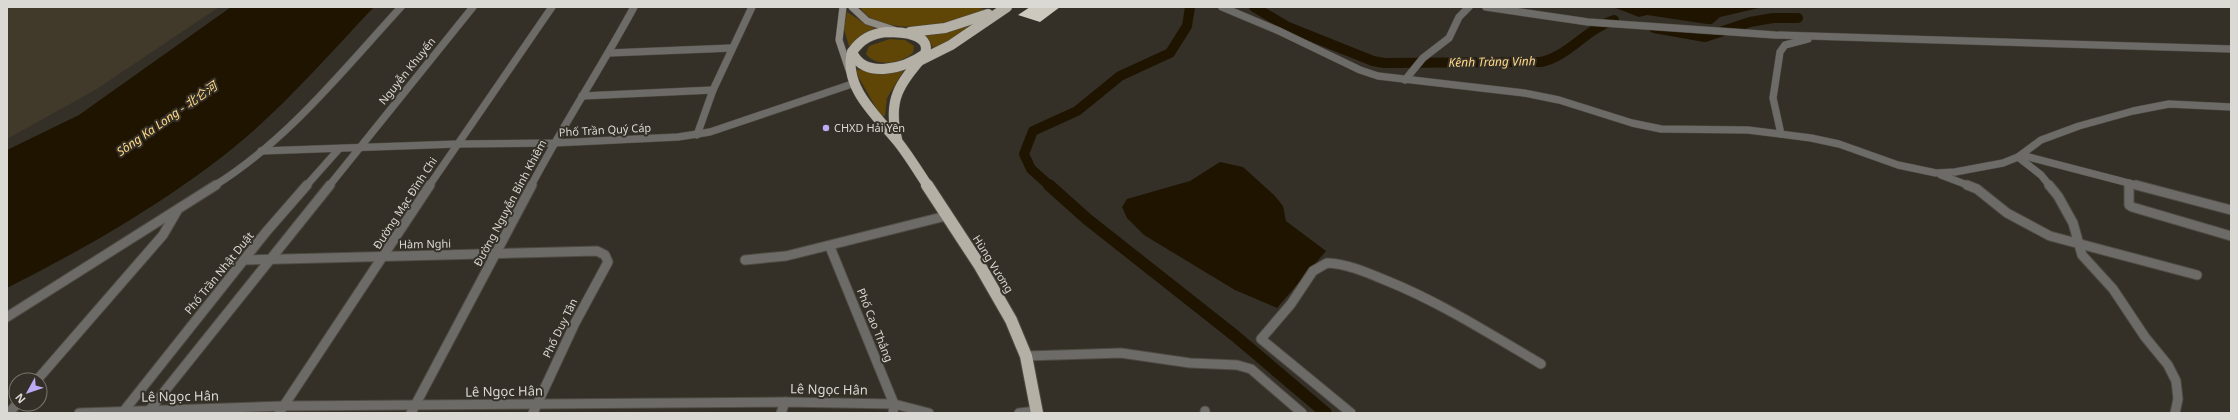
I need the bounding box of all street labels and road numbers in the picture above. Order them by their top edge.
street label: Nguyễn Khuyến [375,34,438,107]
street label: Phố Trần Quý Cáp [558,120,652,139]
street label: Đường Nguyễn Bỉnh Khiêm [470,137,549,269]
street label: Đường Mạc Đĩnh Chi [369,154,440,252]
street label: Phố Trần Nhật Duật [181,228,256,317]
street label: Hùng Vương [970,232,1017,296]
street label: Hàm Nghi [399,236,451,251]
street label: Phố Cao Thắng [854,286,897,364]
street label: Phố Duy Tân [539,296,580,360]
street label: Lê Ngọc Hân [790,379,868,399]
street label: Lê Ngọc Hân [465,381,543,401]
street label: Lê Ngọc Hân [141,386,219,406]

